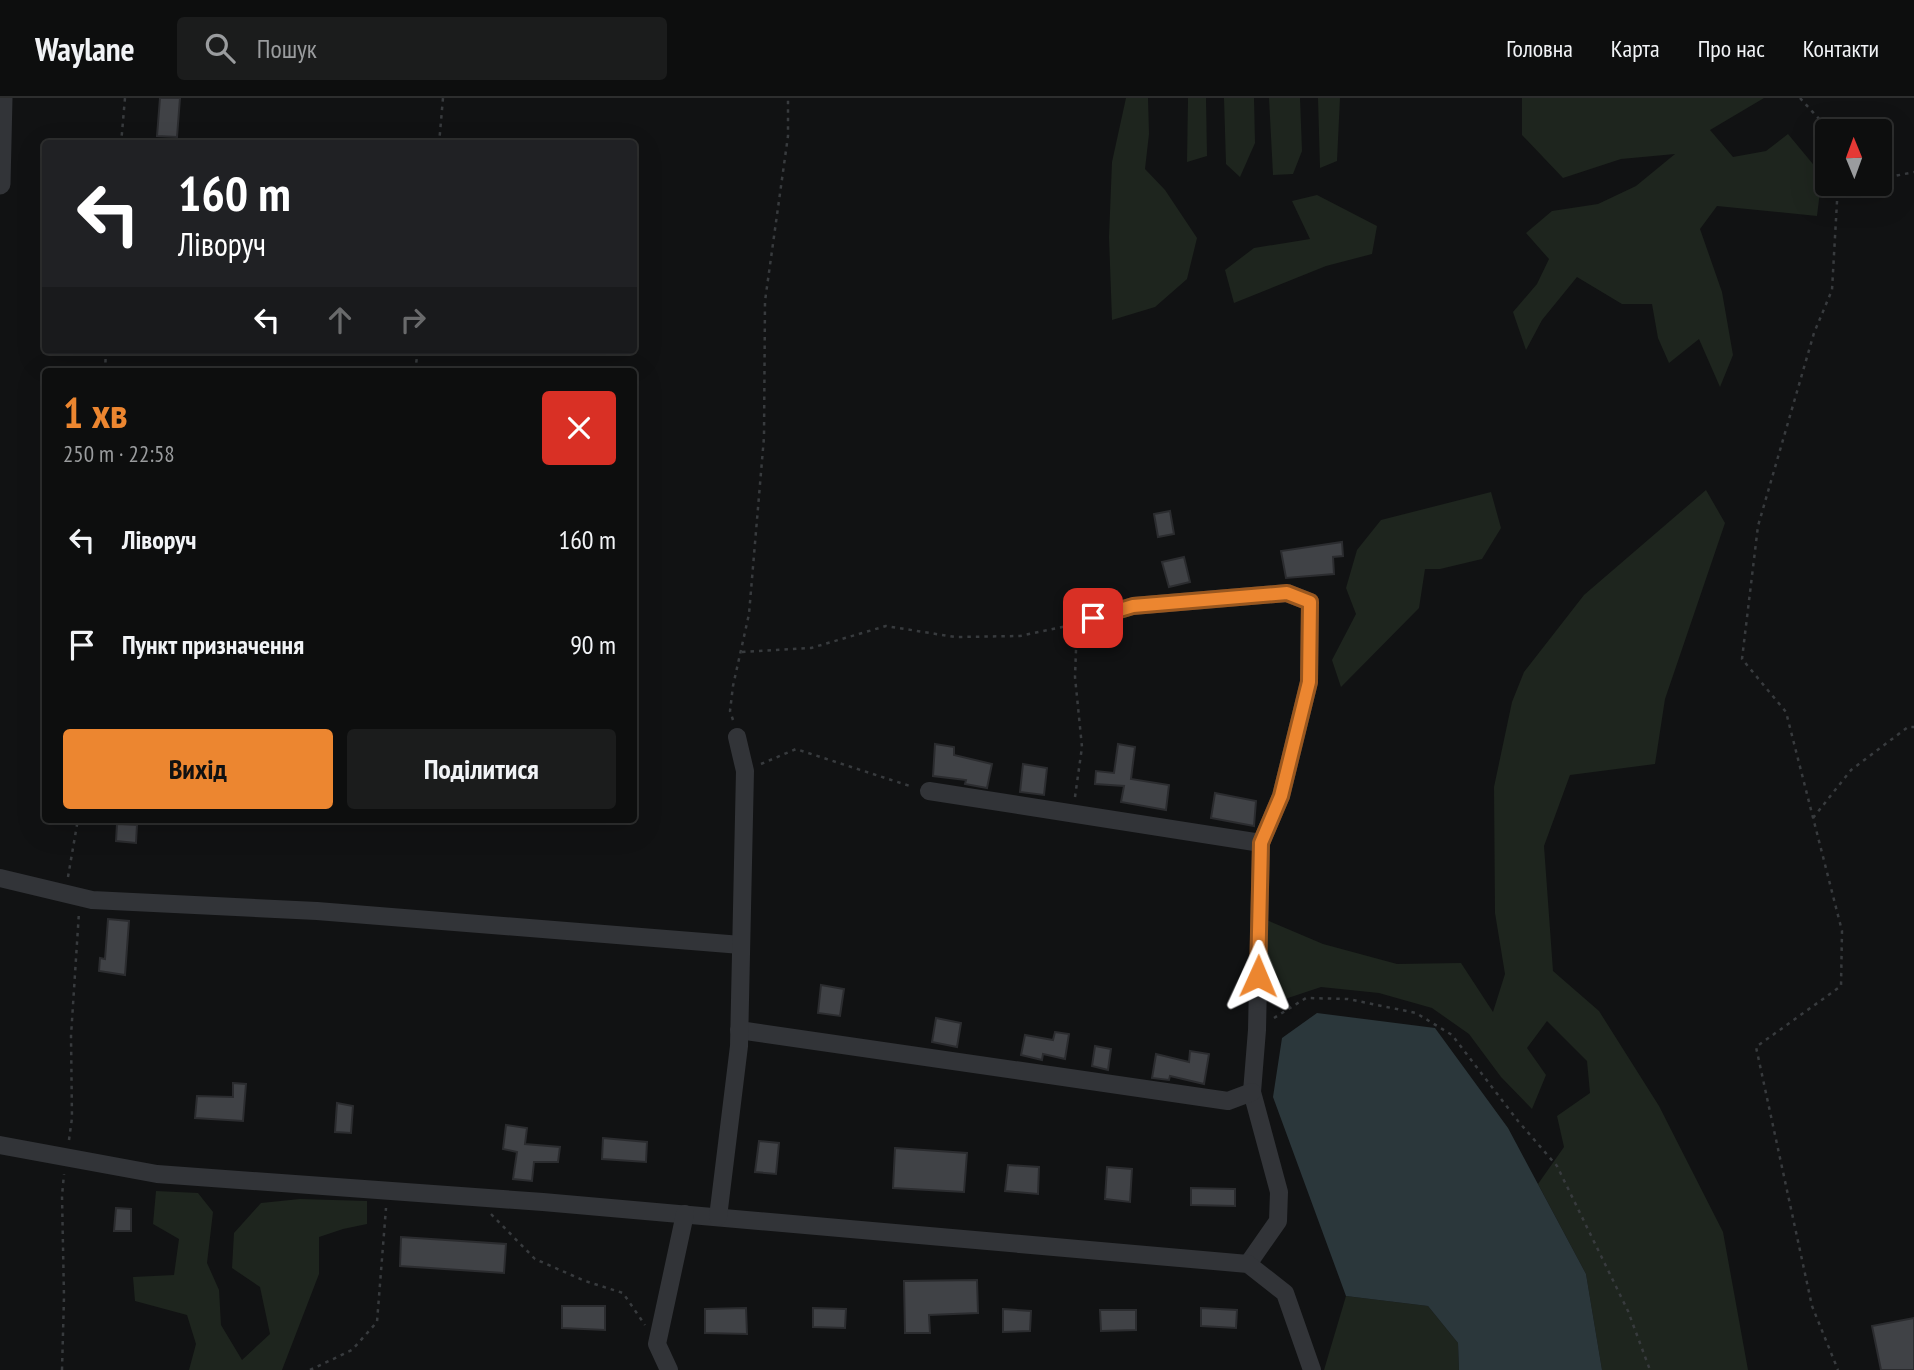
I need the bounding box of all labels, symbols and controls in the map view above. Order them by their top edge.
search box [177,17,667,80]
text: Waylane [35,27,135,70]
icon: search [201,29,239,67]
text: Пошук [257,32,317,65]
text: Головна [1506,33,1573,64]
text: Карта [1611,33,1660,64]
text: Про нас [1698,33,1765,64]
text: Контакти [1803,33,1879,64]
north arrow [1815,119,1892,196]
map controls [1815,119,1892,196]
text: 160 m [178,161,291,225]
icon: left [63,168,154,259]
text: Ліворуч [178,223,266,265]
icon: left [248,301,286,339]
icon: ahead [321,301,359,339]
icon: right [394,301,432,339]
text: 1 хв [63,385,128,440]
button: close [542,391,616,465]
text: 250 m · 22:58 [63,439,175,468]
icon: left [63,521,101,559]
text: Ліворуч [122,523,196,556]
text: 160 m [558,523,616,556]
pin [1063,588,1123,648]
icon: arrive [1074,599,1112,637]
icon: arrive [63,626,101,664]
text: Пункт призначення [122,628,304,661]
text: 90 m [570,628,616,661]
button: Вихід [63,729,333,809]
button: Поділитися [347,729,616,809]
position arrow [1221,939,1295,1013]

